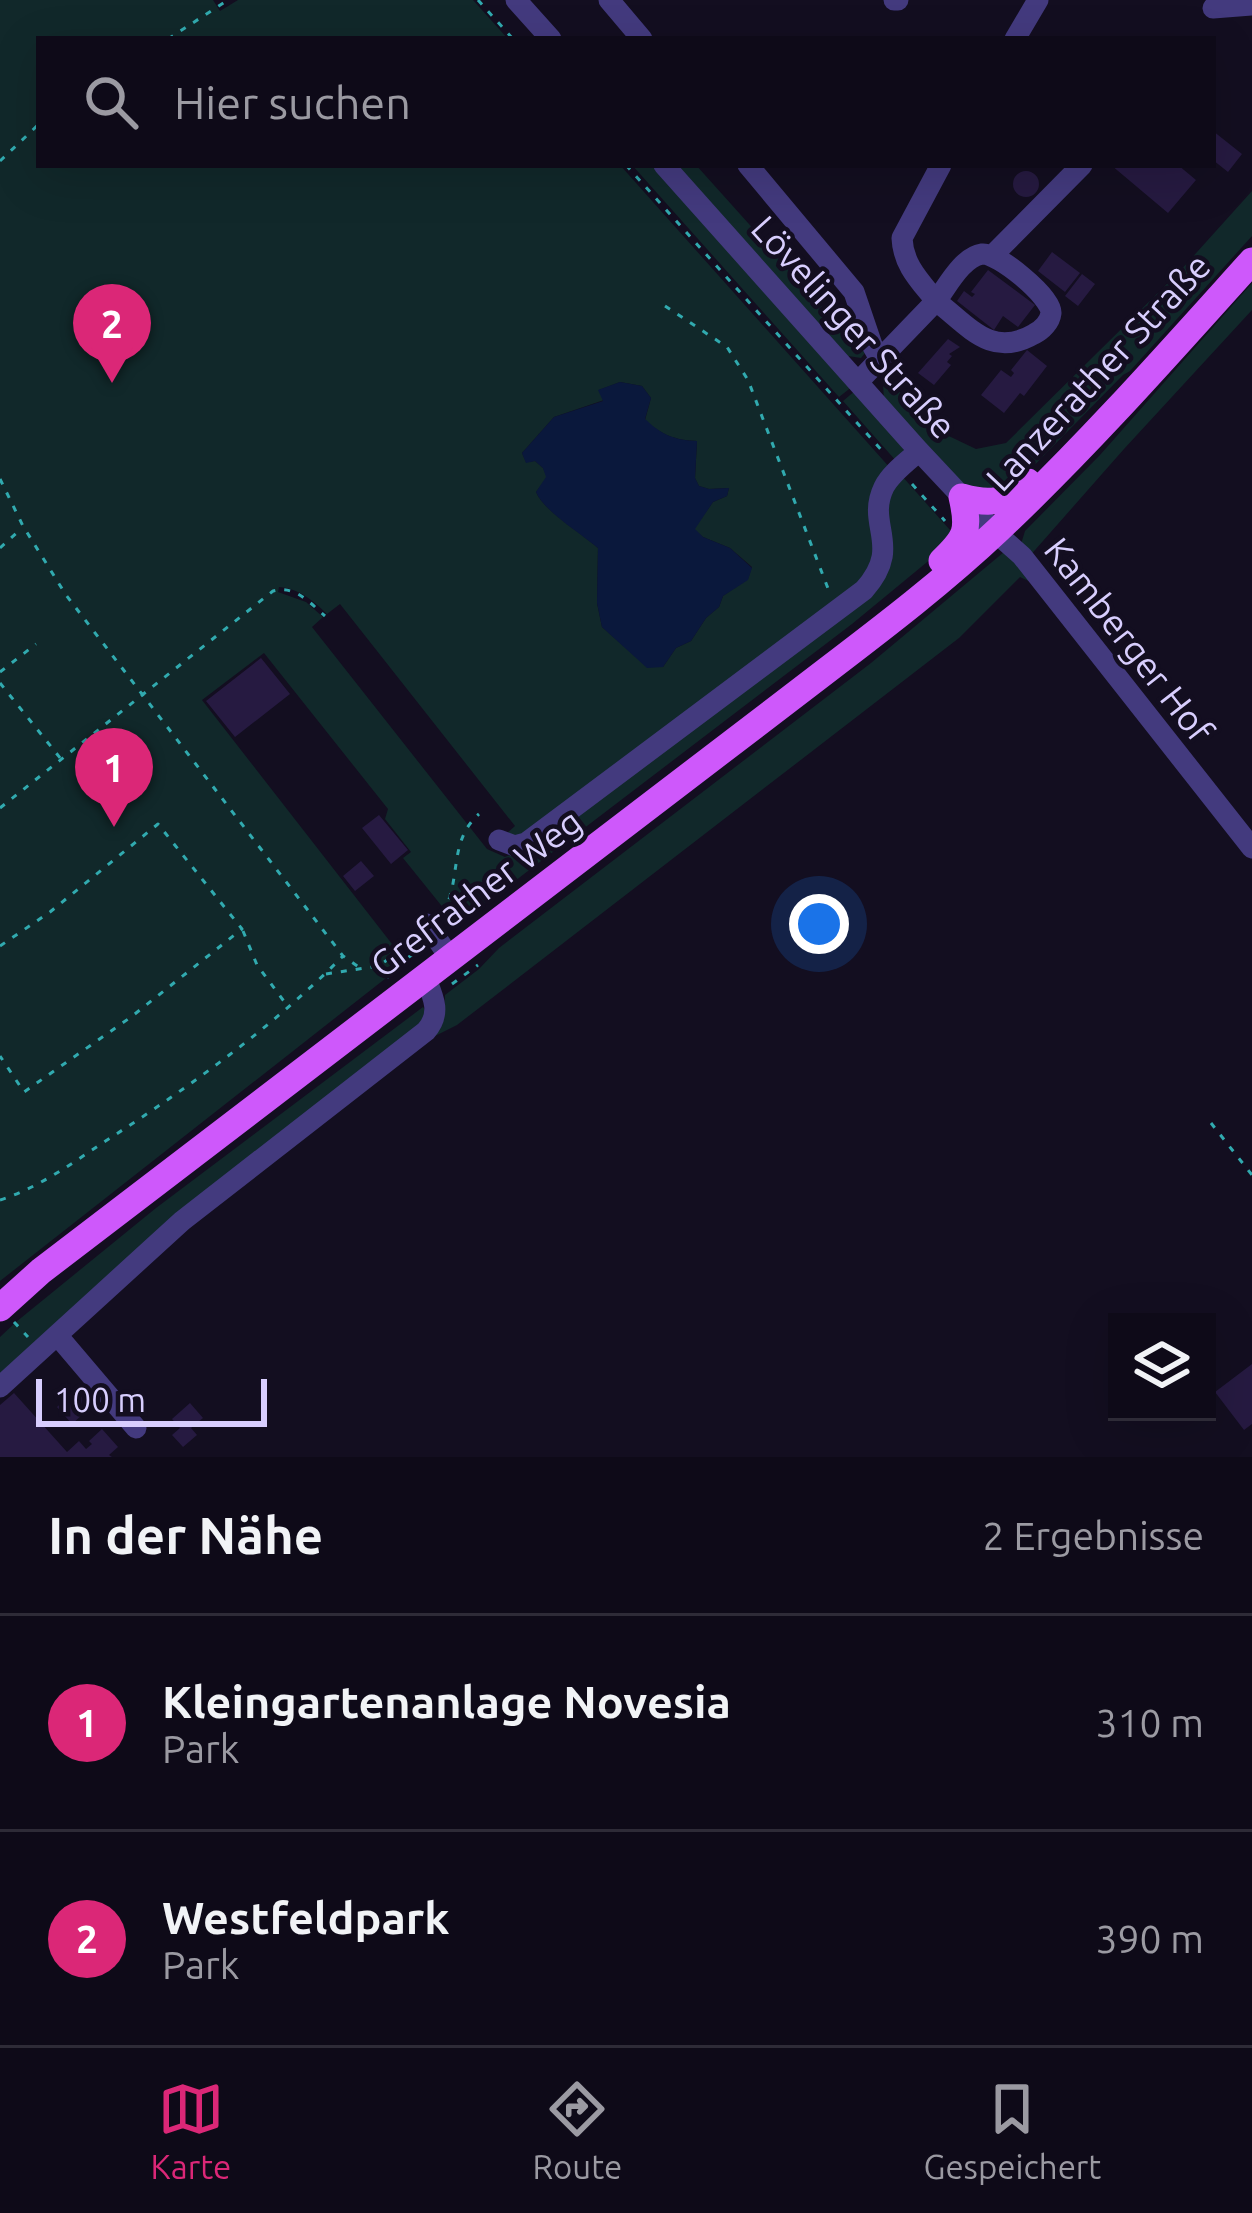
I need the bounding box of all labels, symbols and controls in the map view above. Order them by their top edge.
search box [36,36,1216,168]
icon: search [78,69,144,135]
text: Hier suchen [174,77,411,128]
street label: Lövelinger Straße [744,207,965,446]
street label: Lanzerather Straße [977,245,1218,499]
pin: 2 [73,284,151,383]
street label: Kamberger Hof [1037,529,1222,750]
pin: 1 [75,728,153,827]
street label: Grefrather Weg [362,800,589,985]
your location [789,894,849,954]
map controls [1108,1313,1216,1421]
button: layers [1108,1313,1216,1421]
scale bar [36,1373,267,1426]
text: 100 m [54,1381,146,1418]
text: In der Nähe [48,1506,323,1564]
text: 2 Ergebnisse [983,1514,1204,1557]
text: Kleingartenanlage Novesia [162,1676,731,1727]
text: 1 [76,1701,98,1744]
text: 310 m [1095,1701,1204,1744]
text: Park [162,1727,240,1770]
text: Westfeldpark [162,1892,450,1943]
text: 2 [76,1917,98,1960]
text: 390 m [1095,1917,1204,1960]
text: Park [162,1943,240,1986]
tab: Karte [151,2076,231,2185]
tab: Route [533,2076,622,2185]
tab: Gespeichert [924,2076,1101,2185]

